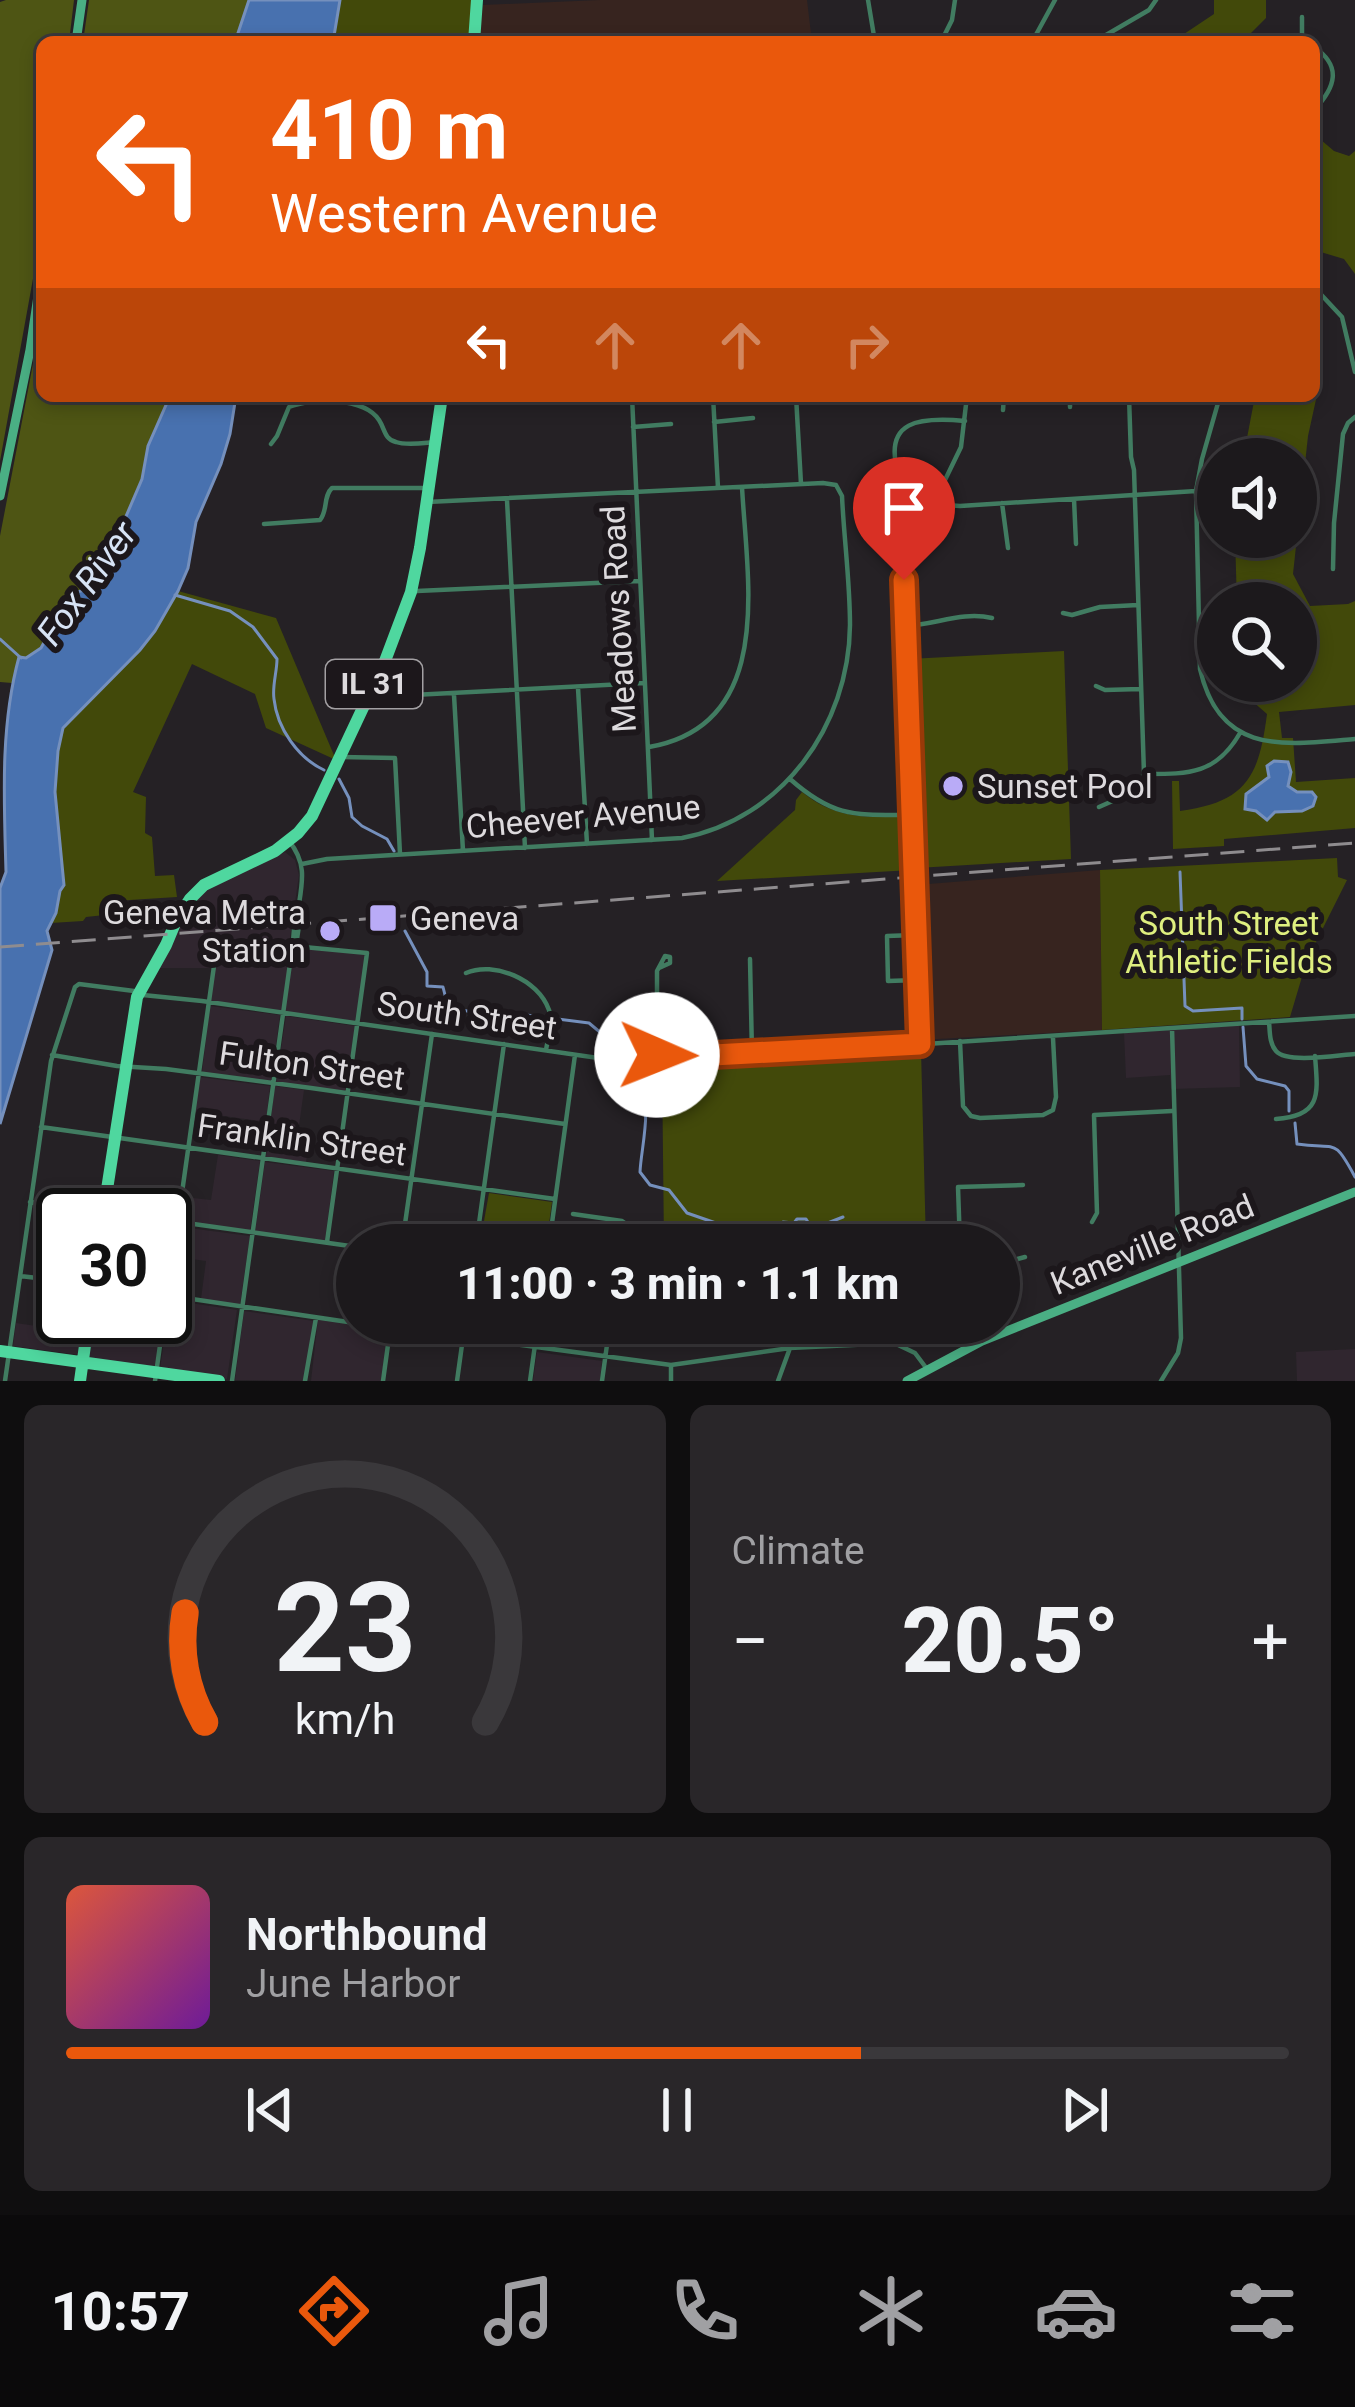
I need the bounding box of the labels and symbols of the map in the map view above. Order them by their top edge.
pin [853,457,955,580]
street label: Meadows Road [593,504,644,734]
water label: Fox River [28,513,146,653]
road number: IL 31 [326,660,422,708]
place label: Sunset Pool [977,767,1153,806]
marker: Sunset Pool [940,773,966,799]
street label: Cheever Avenue [464,787,702,846]
place label: Geneva Metra Station [103,893,306,970]
place label: Geneva [410,899,519,938]
marker: Geneva [367,902,399,934]
park label: South Street Athletic Fields [1125,904,1333,981]
marker: Geneva Metra Station [317,918,343,944]
street label: South Street [375,984,559,1047]
position arrow [594,992,720,1118]
street label: Fulton Street [217,1033,407,1098]
street label: Franklin Street [195,1106,409,1173]
street label: Kaneville Road [1045,1186,1259,1303]
speed limit sign: 30 [36,1188,192,1344]

